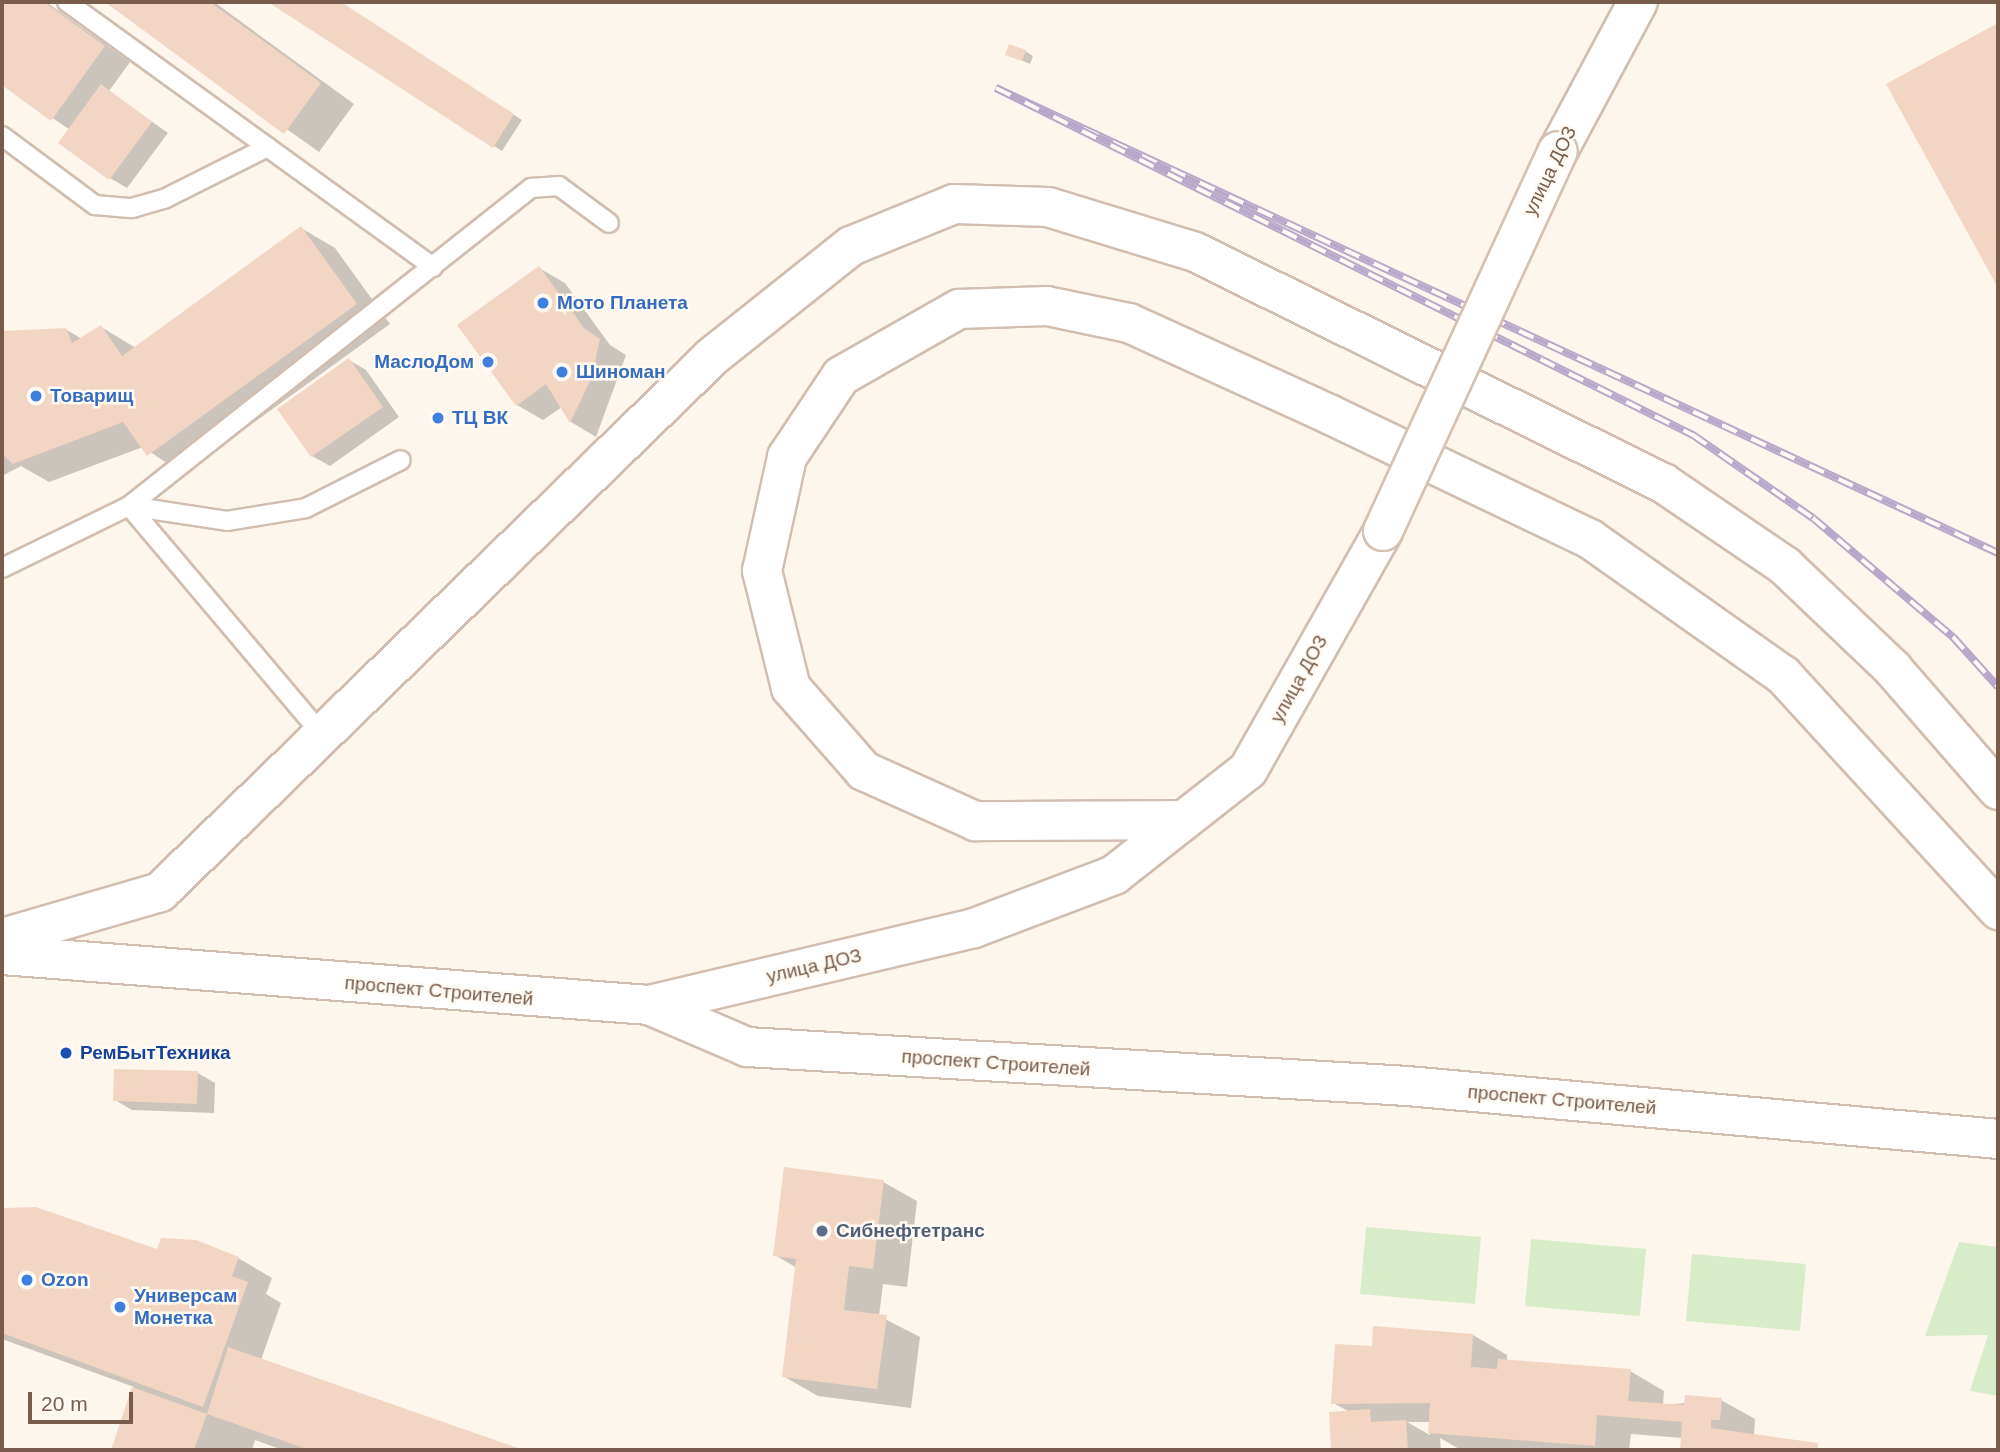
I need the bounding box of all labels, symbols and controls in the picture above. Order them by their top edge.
street label: улица ДОЗ [1519,123,1581,219]
place label: Мото Планета [557,292,688,314]
marker: Мото Планета [535,295,551,311]
place label: МаслоДом [374,351,474,373]
marker: МаслоДом [480,354,496,370]
place label: Шиноман [576,361,665,383]
marker: Шиноман [554,364,570,380]
place label: Товарищ [50,385,133,407]
marker: Товарищ [28,388,44,404]
place label: ТЦ ВК [452,407,508,429]
marker: ТЦ ВК [430,410,446,426]
street label: улица ДОЗ [1266,631,1332,727]
street label: улица ДОЗ [764,944,864,988]
street label: проспект Строителей [344,971,534,1011]
place label: РемБытТехника [80,1042,231,1064]
marker: РемБытТехника [58,1045,74,1061]
street label: проспект Строителей [901,1045,1091,1081]
street label: проспект Строителей [1467,1080,1657,1120]
place label: Сибнефтетранс [836,1220,985,1242]
marker: Сибнефтетранс [814,1223,830,1239]
place label: Ozon [41,1269,88,1291]
marker: Ozon [19,1272,35,1288]
place label: Универсам Монетка [134,1285,237,1329]
marker: Универсам Монетка [112,1299,128,1315]
scale bar [32,1378,136,1422]
text: 20 m [41,1392,88,1415]

